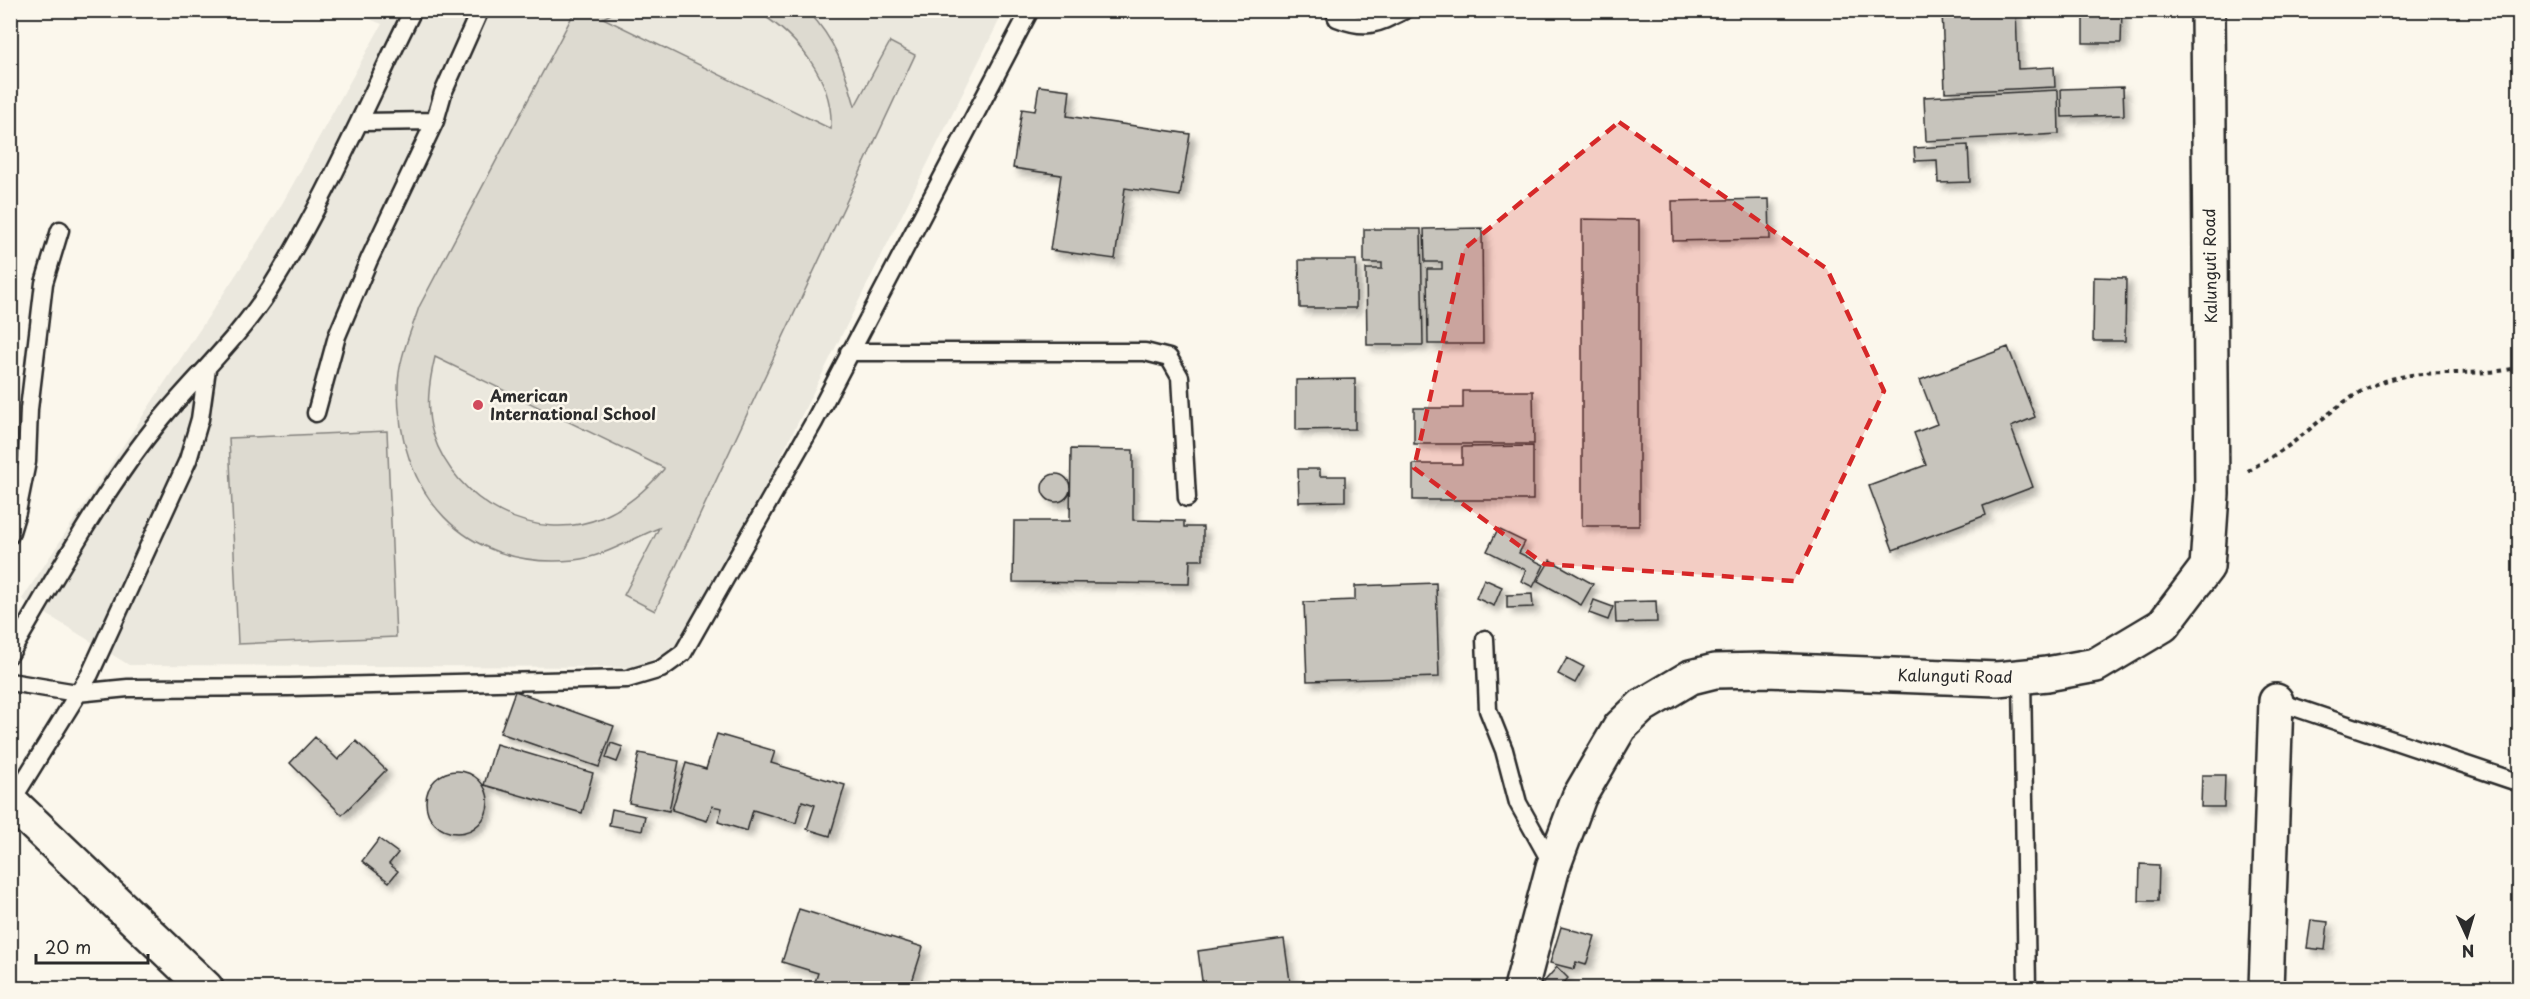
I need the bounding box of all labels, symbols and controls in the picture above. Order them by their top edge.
street label: Kalunguti Road [2196,208,2222,324]
place label: American International School [489,383,656,425]
marker: American International School [471,398,485,412]
street label: Kalunguti Road [1897,662,2013,688]
north arrow [2437,906,2497,966]
scale bar [36,927,148,965]
text: 20 m [45,933,91,960]
text: N [2461,940,2475,964]

